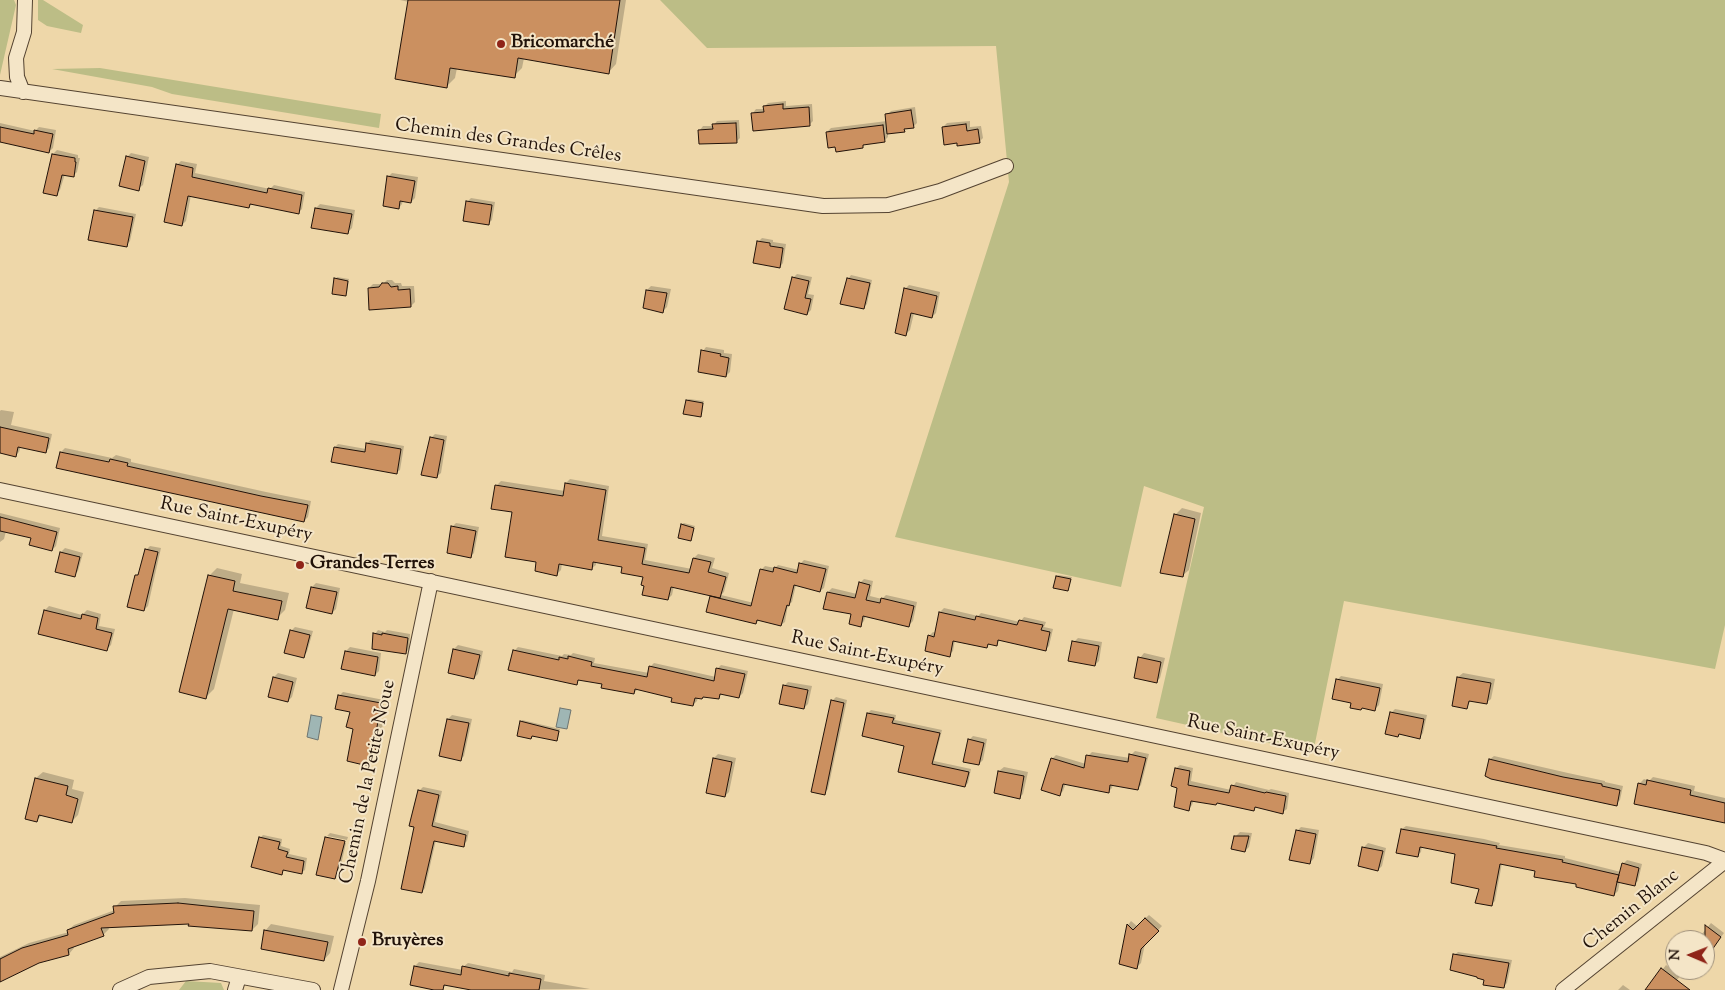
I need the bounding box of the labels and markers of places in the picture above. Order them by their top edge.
place label: Bricomarché [511,33,614,55]
marker: Bricomarché [495,38,507,50]
place label: Grandes Terres [310,554,434,576]
marker: Grandes Terres [294,559,306,571]
place label: Bruyères [372,931,443,953]
marker: Bruyères [356,936,368,948]

